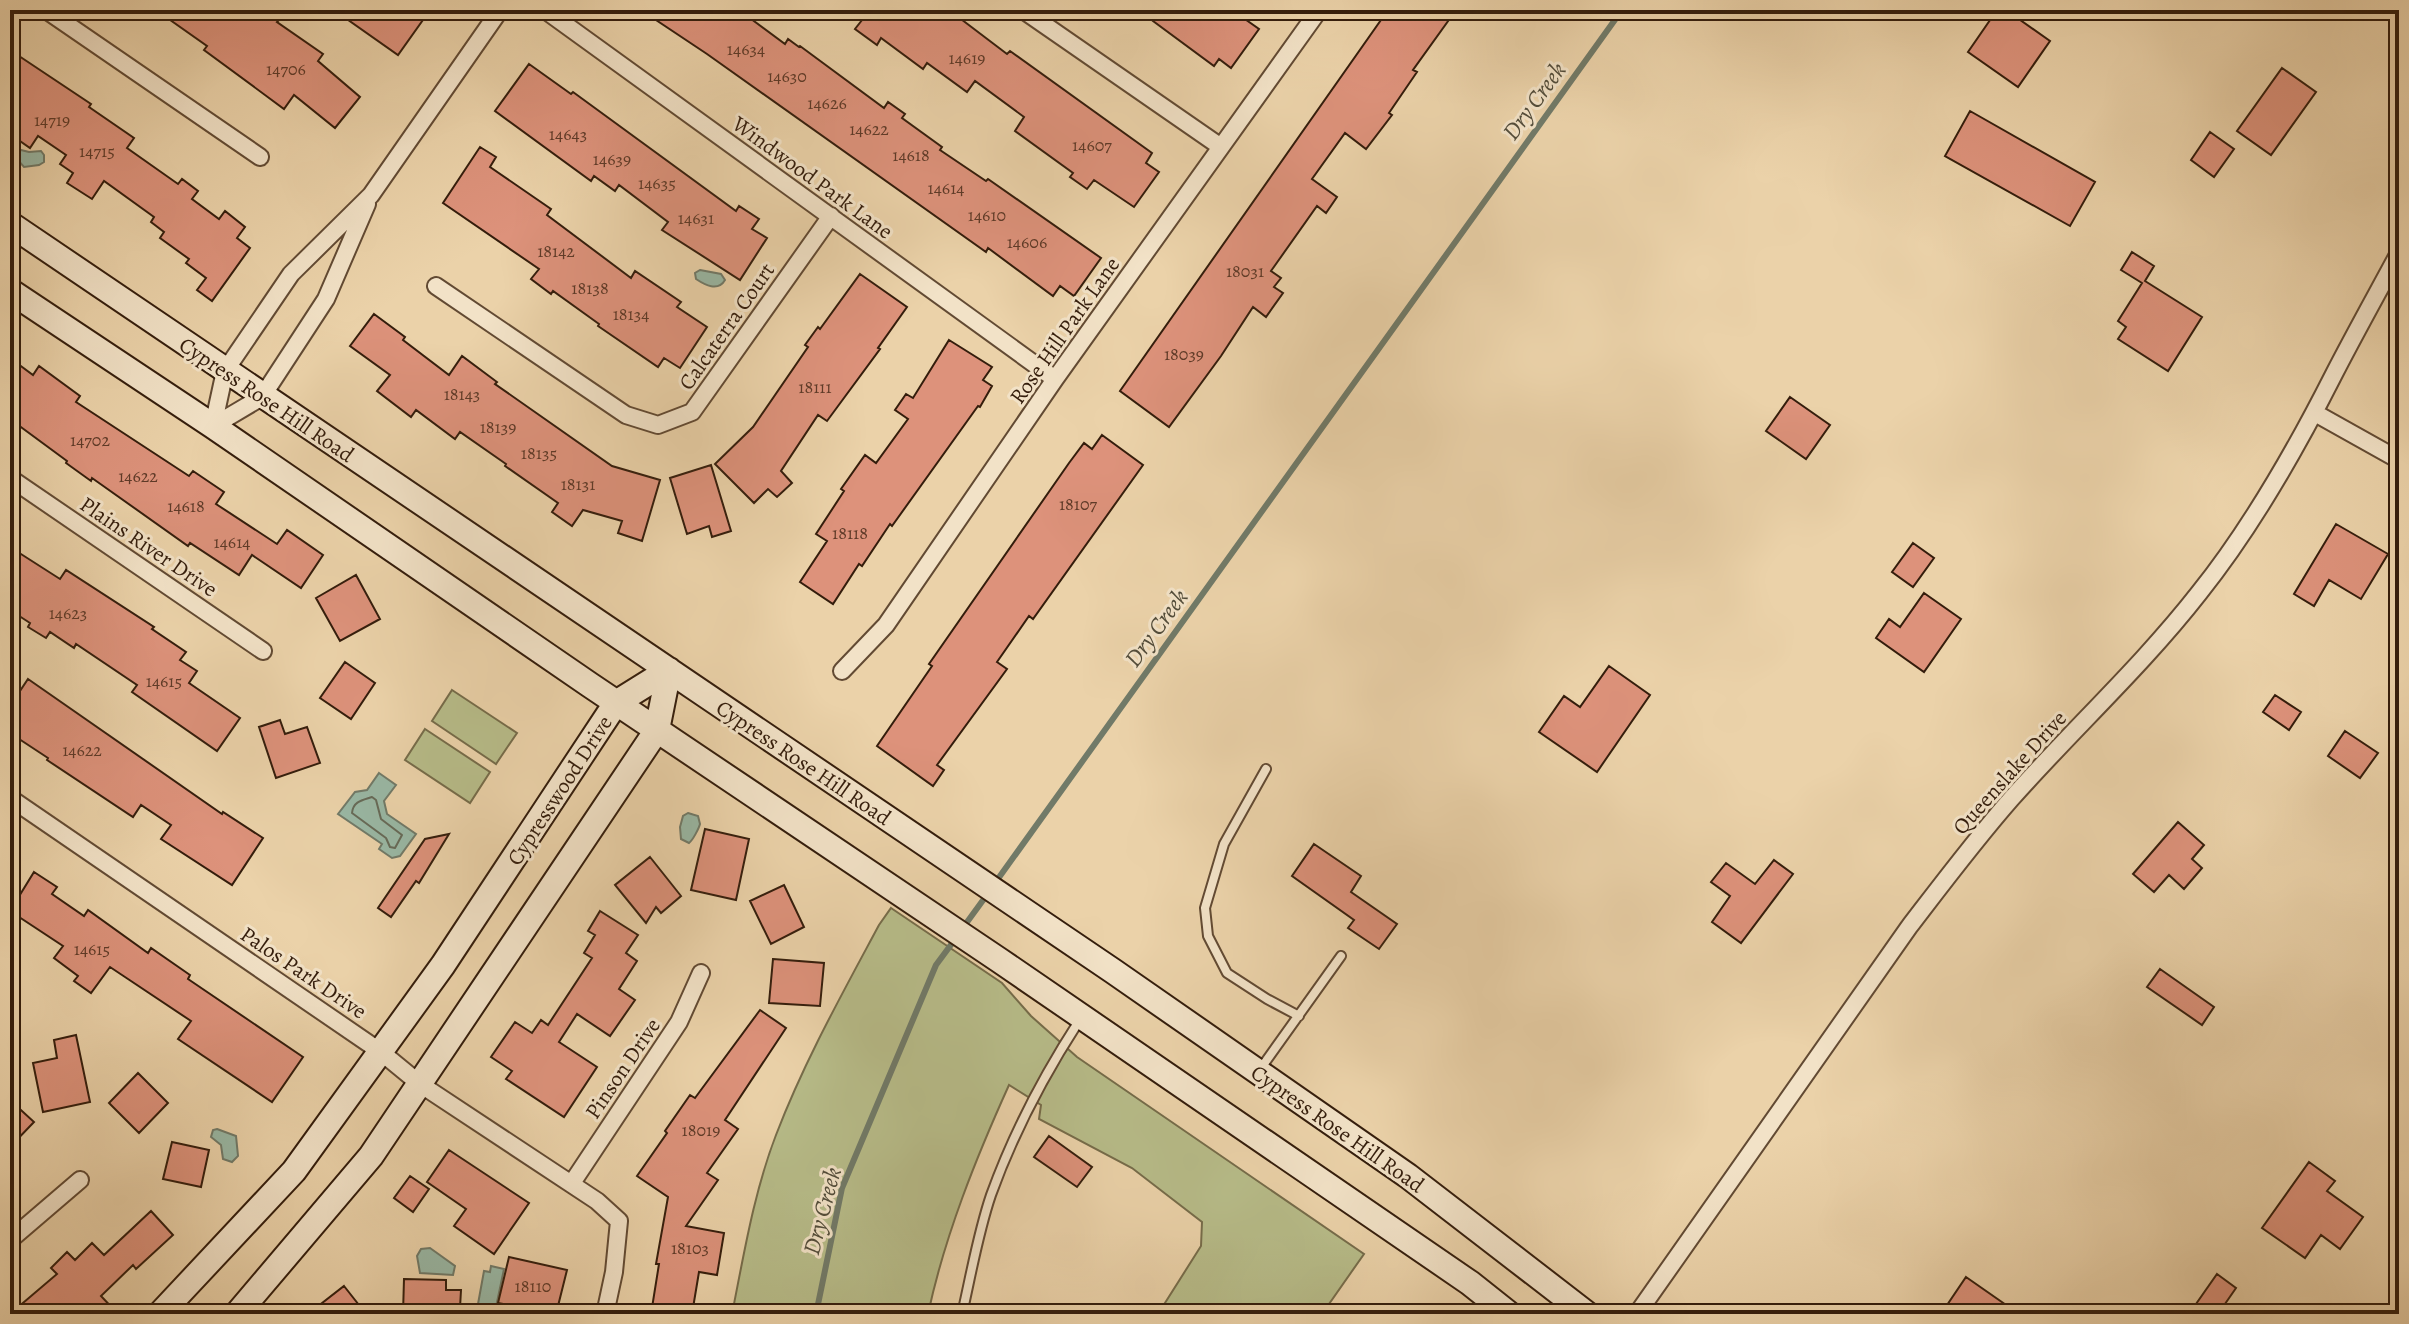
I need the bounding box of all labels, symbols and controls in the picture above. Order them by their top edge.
house number: 14634 [727,37,765,61]
house number: 14619 [949,46,985,70]
water label: Dry Creek [1495,55,1573,147]
house number: 14706 [266,57,306,81]
house number: 14630 [767,64,807,88]
house number: 14626 [807,91,847,115]
house number: 14719 [34,108,70,132]
street label: Windwood Park Lane [725,109,899,246]
house number: 14622 [849,117,889,141]
house number: 14643 [549,122,587,146]
house number: 14607 [1072,133,1112,157]
house number: 14715 [79,139,115,163]
house number: 14618 [892,143,930,167]
house number: 14639 [593,147,631,171]
house number: 14635 [638,171,676,195]
house number: 14614 [928,176,964,200]
house number: 14610 [968,203,1006,227]
house number: 14631 [678,206,714,230]
house number: 14606 [1007,230,1047,254]
house number: 18142 [537,239,575,263]
street label: Rose Hill Park Lane [1003,251,1127,410]
street label: Calcaterra Court [672,257,782,396]
house number: 18031 [1226,259,1264,283]
house number: 18138 [571,276,609,300]
house number: 18134 [613,302,649,326]
street label: Cypress Rose Hill Road [173,330,360,470]
house number: 18039 [1164,342,1204,366]
house number: 18111 [798,375,832,399]
house number: 18143 [444,382,480,406]
house number: 18139 [480,415,516,439]
house number: 14702 [70,428,110,452]
house number: 18135 [521,441,557,465]
house number: 14622 [118,464,158,488]
house number: 18131 [561,472,595,496]
street label: Plains River Drive [74,490,223,604]
house number: 18107 [1059,492,1098,516]
house number: 14618 [167,494,205,518]
house number: 18118 [832,521,868,545]
house number: 14614 [214,530,250,554]
water label: Dry Creek [1117,582,1195,674]
house number: 14623 [49,601,87,625]
house number: 14615 [146,669,182,693]
street label: Cypress Rose Hill Road [710,693,897,833]
street label: Queenslake Drive [1946,704,2074,841]
street label: Cypresswood Drive [500,710,620,871]
house number: 14622 [62,738,102,762]
street label: Palos Park Drive [234,919,373,1026]
house number: 14615 [74,937,110,961]
street label: Pinson Drive [578,1012,668,1125]
street label: Cypress Rose Hill Road [1245,1058,1430,1200]
house number: 18019 [682,1118,720,1142]
water label: Dry Creek [795,1163,849,1258]
house number: 18103 [671,1236,709,1260]
house number: 18110 [515,1274,551,1298]

